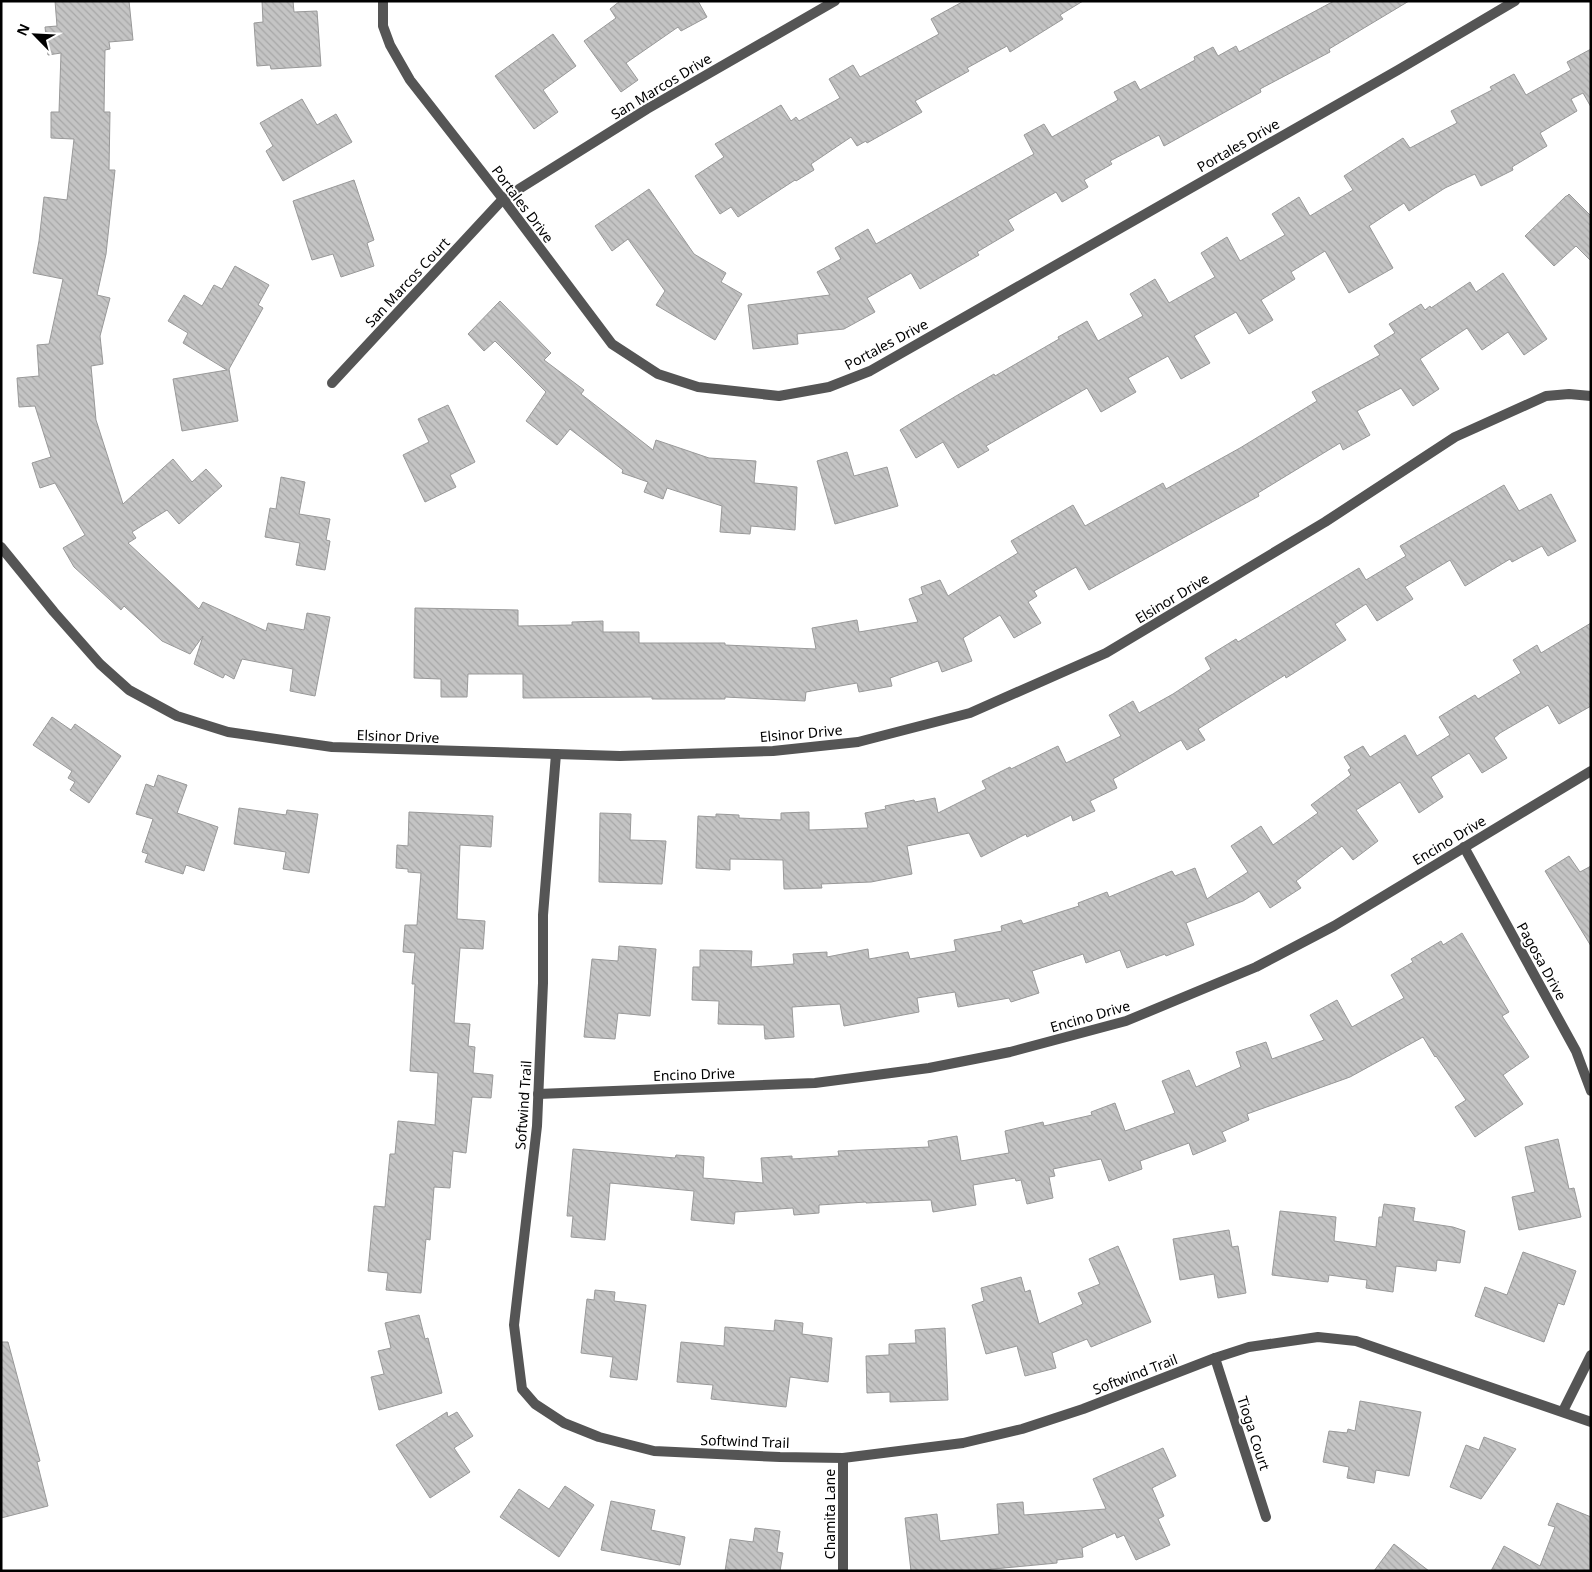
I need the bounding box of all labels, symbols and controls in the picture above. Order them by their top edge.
north arrow [10,10,60,60]
text: N [12,20,34,39]
street label: San Marcos Drive [607,48,715,124]
street label: Portales Drive [1193,114,1283,176]
street label: Portales Drive [488,162,558,247]
street label: San Marcos Court [360,233,454,331]
street label: Portales Drive [841,314,931,374]
street label: Elsinor Drive [1132,568,1212,627]
street label: Elsinor Drive [759,720,843,746]
street label: Elsinor Drive [356,725,440,747]
street label: Encino Drive [1409,811,1489,869]
street label: Pagosa Drive [1513,919,1571,1003]
street label: Encino Drive [1048,996,1132,1036]
street label: Softwind Trail [510,1060,536,1150]
street label: Encino Drive [653,1063,735,1085]
street label: Softwind Trail [1090,1349,1180,1399]
street label: Tioga Court [1233,1394,1275,1472]
street label: Softwind Trail [700,1430,790,1452]
street label: Chamita Lane [820,1469,839,1559]

